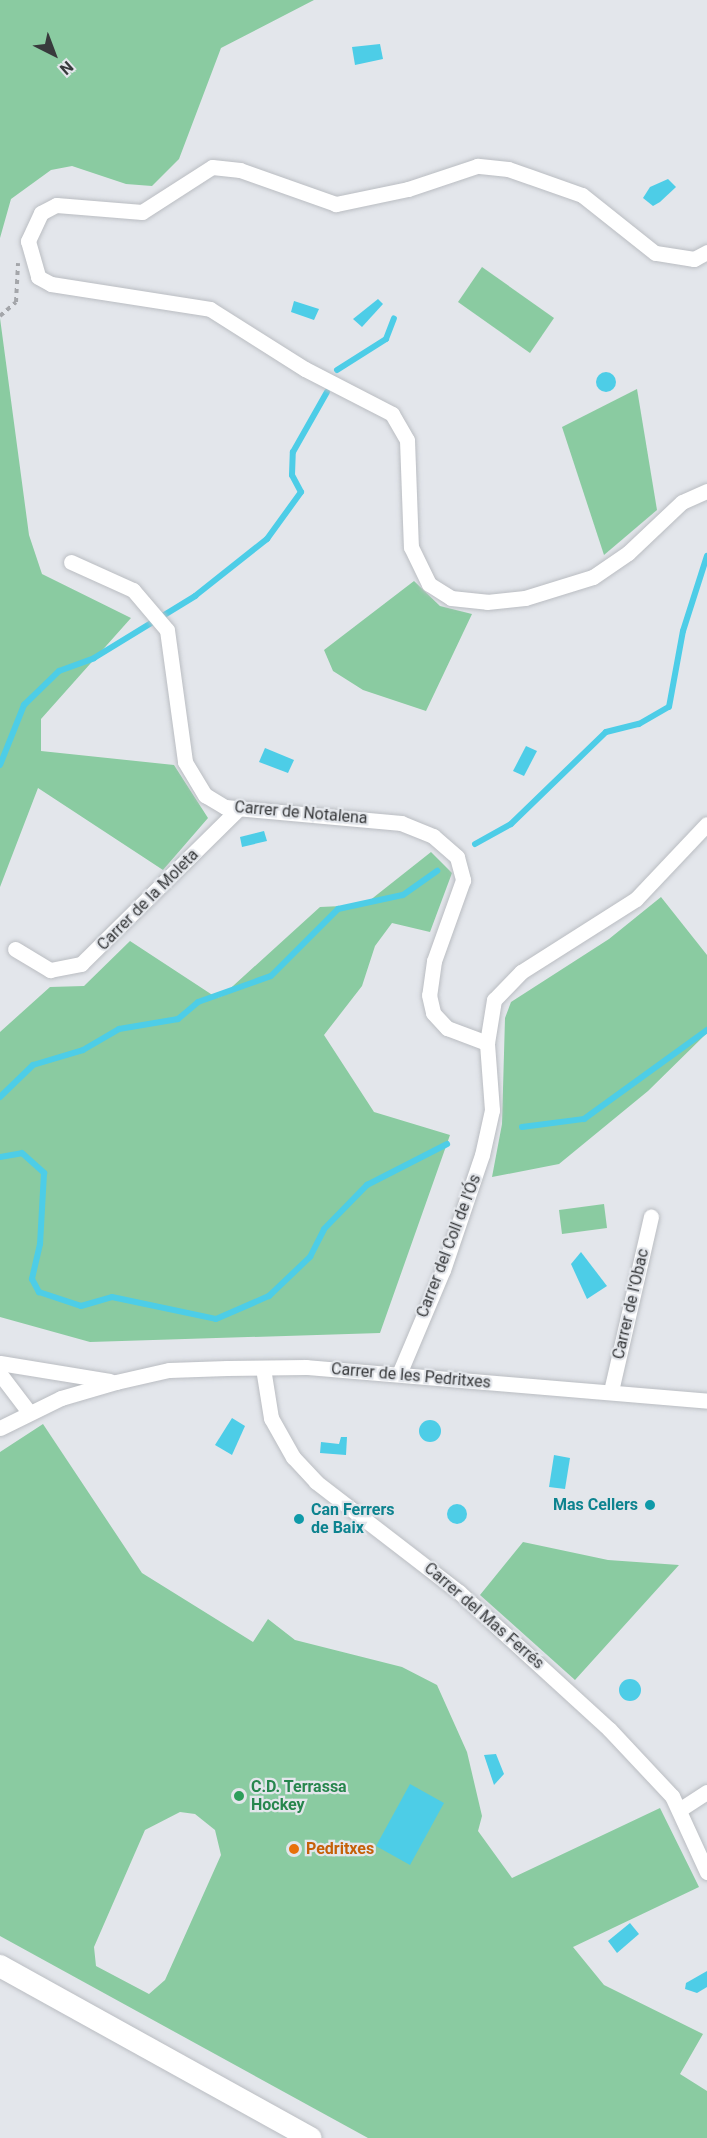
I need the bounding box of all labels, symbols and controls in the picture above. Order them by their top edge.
north arrow [24,24,84,84]
text: N [56,57,77,79]
street label: Carrer de Notalena [234,798,368,828]
street label: Carrer de la Moleta [93,845,203,955]
street label: Carrer del Coll de l'Ós [413,1172,485,1320]
street label: Carrer de l'Obac [609,1247,653,1361]
street label: Carrer de les Pedritxes [330,1359,492,1393]
place label: Mas Cellers [553,1495,638,1515]
marker: Mas Cellers [643,1498,657,1512]
place label: Can Ferrers de Baix [311,1500,395,1538]
marker: Can Ferrers de Baix [292,1512,306,1526]
street label: Carrer del Mas Ferrés [420,1559,548,1673]
place label: C.D. Terrassa Hockey [251,1777,347,1815]
marker: C.D. Terrassa Hockey [232,1789,246,1803]
place label: Pedritxes [306,1839,374,1859]
marker: Pedritxes [287,1842,301,1856]

